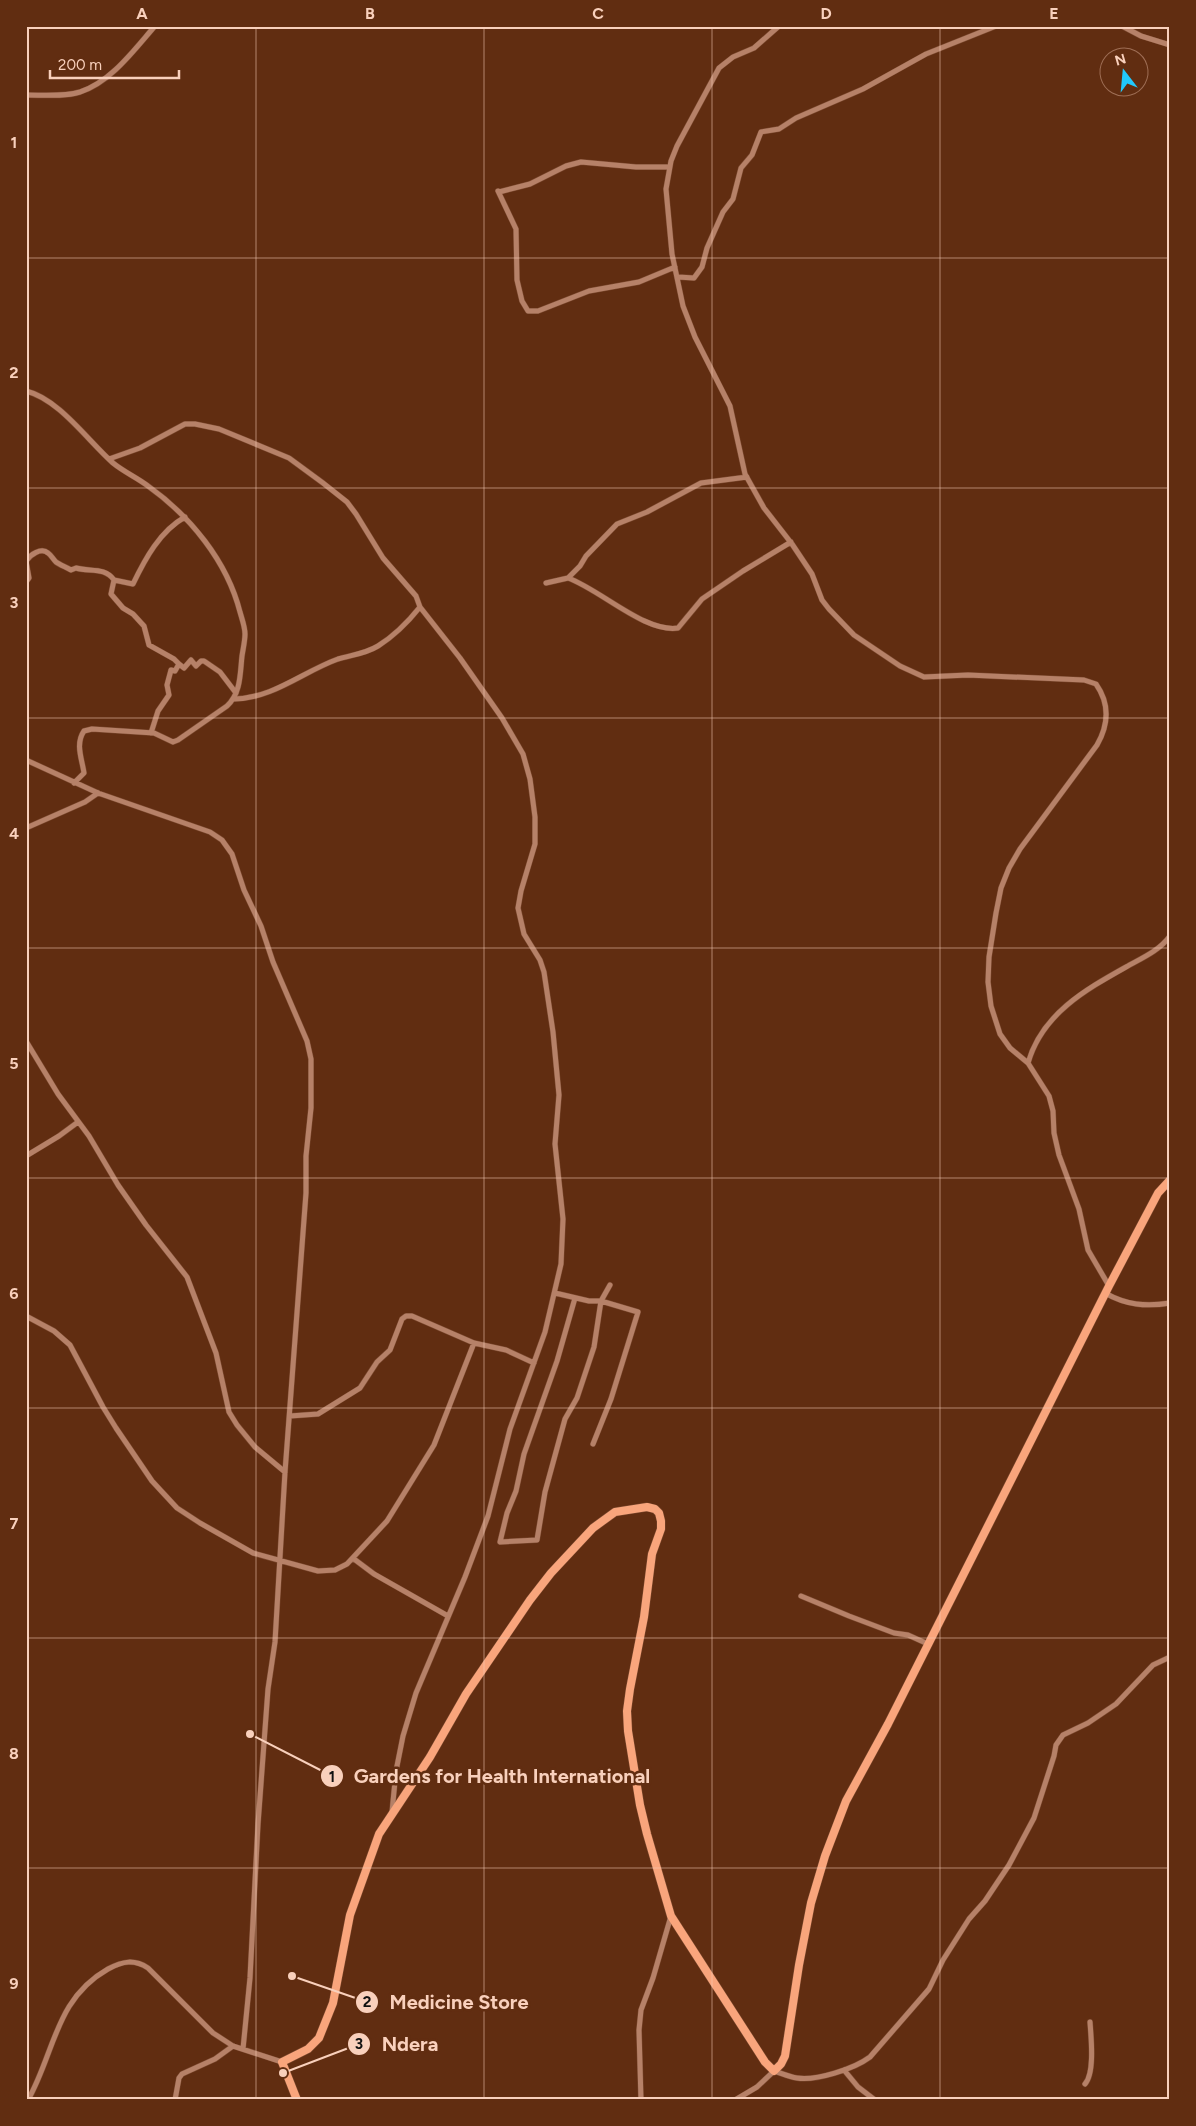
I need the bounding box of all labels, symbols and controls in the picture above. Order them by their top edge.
text: A [136,4,148,23]
text: B [365,4,375,23]
text: C [592,4,604,23]
text: D [820,4,832,23]
text: E [1049,4,1059,23]
scale bar [50,48,179,80]
north arrow [1098,48,1148,98]
text: N [1113,50,1128,70]
text: 200 m [58,56,102,74]
text: 1 [11,133,17,152]
text: 2 [9,363,19,382]
text: 3 [10,593,19,612]
text: 4 [9,824,19,843]
text: 5 [9,1054,19,1073]
text: 6 [9,1284,19,1303]
text: 7 [10,1514,19,1533]
text: 8 [9,1744,19,1763]
callout: Gardens for Health International [319,1759,661,1794]
text: Gardens for Health International [354,1764,650,1788]
text: 1 [329,1768,335,1786]
text: 9 [9,1974,19,1993]
callout: Medicine Store [355,1985,539,2020]
text: Medicine Store [390,1990,529,2014]
text: 2 [363,1993,372,2011]
callout: Ndera [347,2026,449,2061]
text: Ndera [382,2032,438,2056]
text: 3 [355,2035,363,2053]

